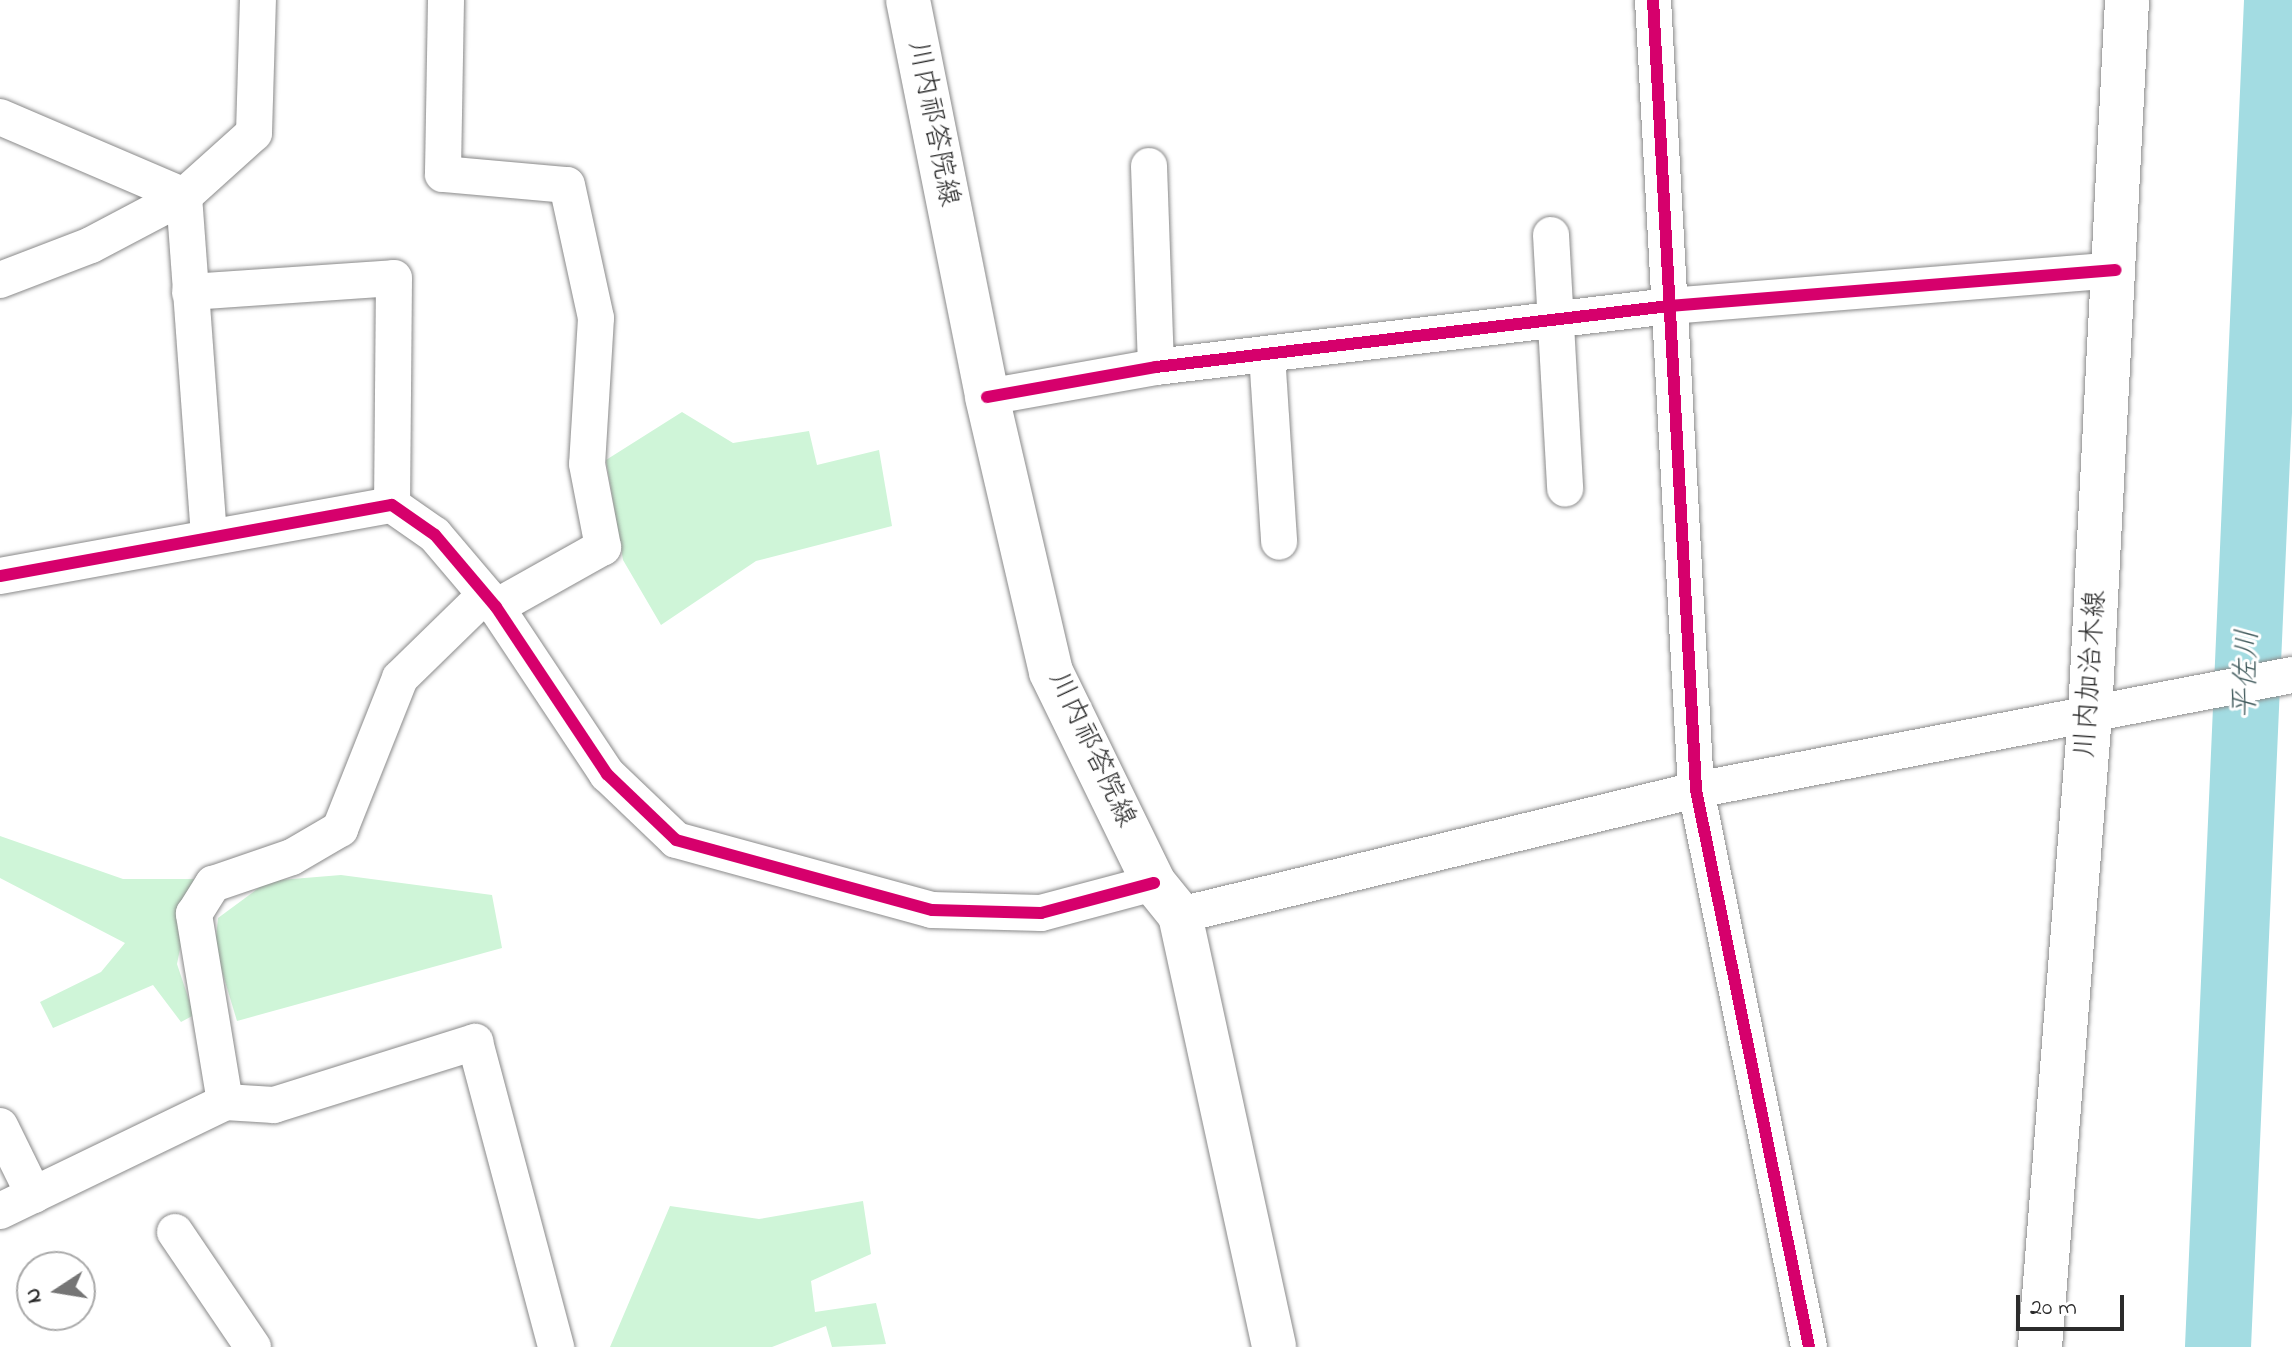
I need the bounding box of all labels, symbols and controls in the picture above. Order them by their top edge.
street label: 川内祁答院線 [899,38,965,210]
street label: 川内加治木線 [2069,589,2115,759]
water label: 平佐川 [2228,628,2268,720]
street label: 川内祁答院線 [1040,667,1142,833]
north arrow [16,1251,96,1331]
scale bar [2020,1279,2128,1329]
text: N [17,1285,52,1306]
text: 20 m [2030,1291,2077,1326]

